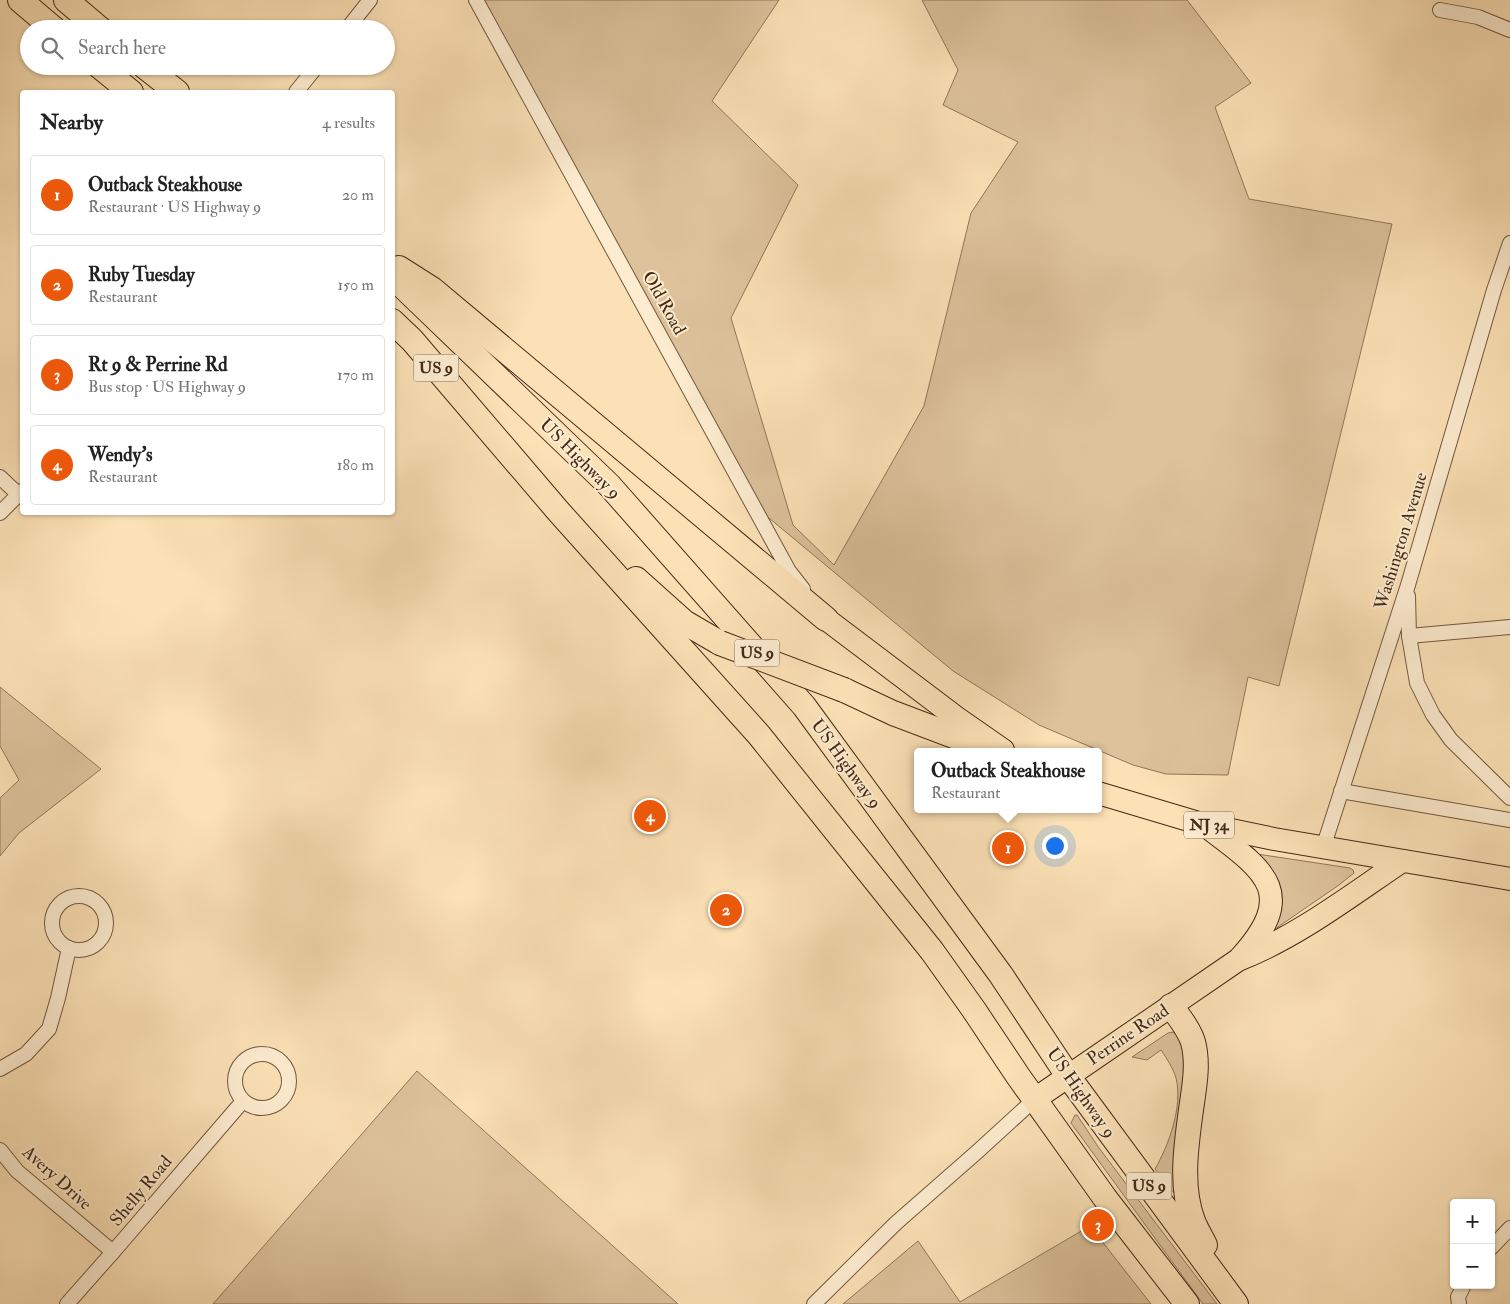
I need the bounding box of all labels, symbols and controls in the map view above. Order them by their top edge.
search box [20,20,395,75]
icon: search [38,34,66,62]
text: Search here [78,36,166,60]
text: Nearby [40,109,103,136]
text: 4 results [322,113,375,133]
text: Outback Steakhouse [88,173,242,197]
text: 1 [54,185,60,205]
text: 20 m [342,185,374,205]
text: Restaurant · US Highway 9 [88,197,261,217]
text: Ruby Tuesday [88,263,195,287]
street label: Old Road [637,267,691,339]
text: 2 [53,275,61,295]
text: 150 m [337,275,374,295]
text: Restaurant [88,287,157,307]
text: Rt 9 & Perrine Rd [88,353,228,377]
road number: US 9 [414,354,458,382]
text: 3 [54,365,60,385]
text: 170 m [337,365,374,385]
text: Bus stop · US Highway 9 [88,377,246,397]
street label: US Highway 9 [534,413,626,505]
text: Wendy's [88,443,153,467]
text: 4 [53,455,61,475]
text: 180 m [337,455,374,475]
text: Restaurant [88,467,157,487]
street label: Washington Avenue [1369,469,1433,613]
road number: US 9 [734,640,780,666]
street label: US Highway 9 [806,714,886,814]
popup [914,748,1102,813]
text: Outback Steakhouse [931,759,1085,783]
text: Restaurant [931,783,1000,803]
pin: 4 [634,797,666,835]
road number: NJ 34 [1184,812,1234,838]
pin: 1 [992,829,1024,867]
your location [1042,833,1068,859]
pin: 2 [710,891,742,929]
street label: Perrine Road [1083,999,1174,1071]
street label: US Highway 9 [1041,1043,1121,1143]
street label: Avery Drive [17,1140,97,1216]
street label: Shelly Road [105,1151,177,1231]
road number: US 9 [1126,1172,1172,1200]
map controls [1450,1199,1495,1289]
button: + [1450,1199,1495,1244]
pin: 3 [1082,1206,1114,1244]
button: − [1450,1244,1495,1289]

